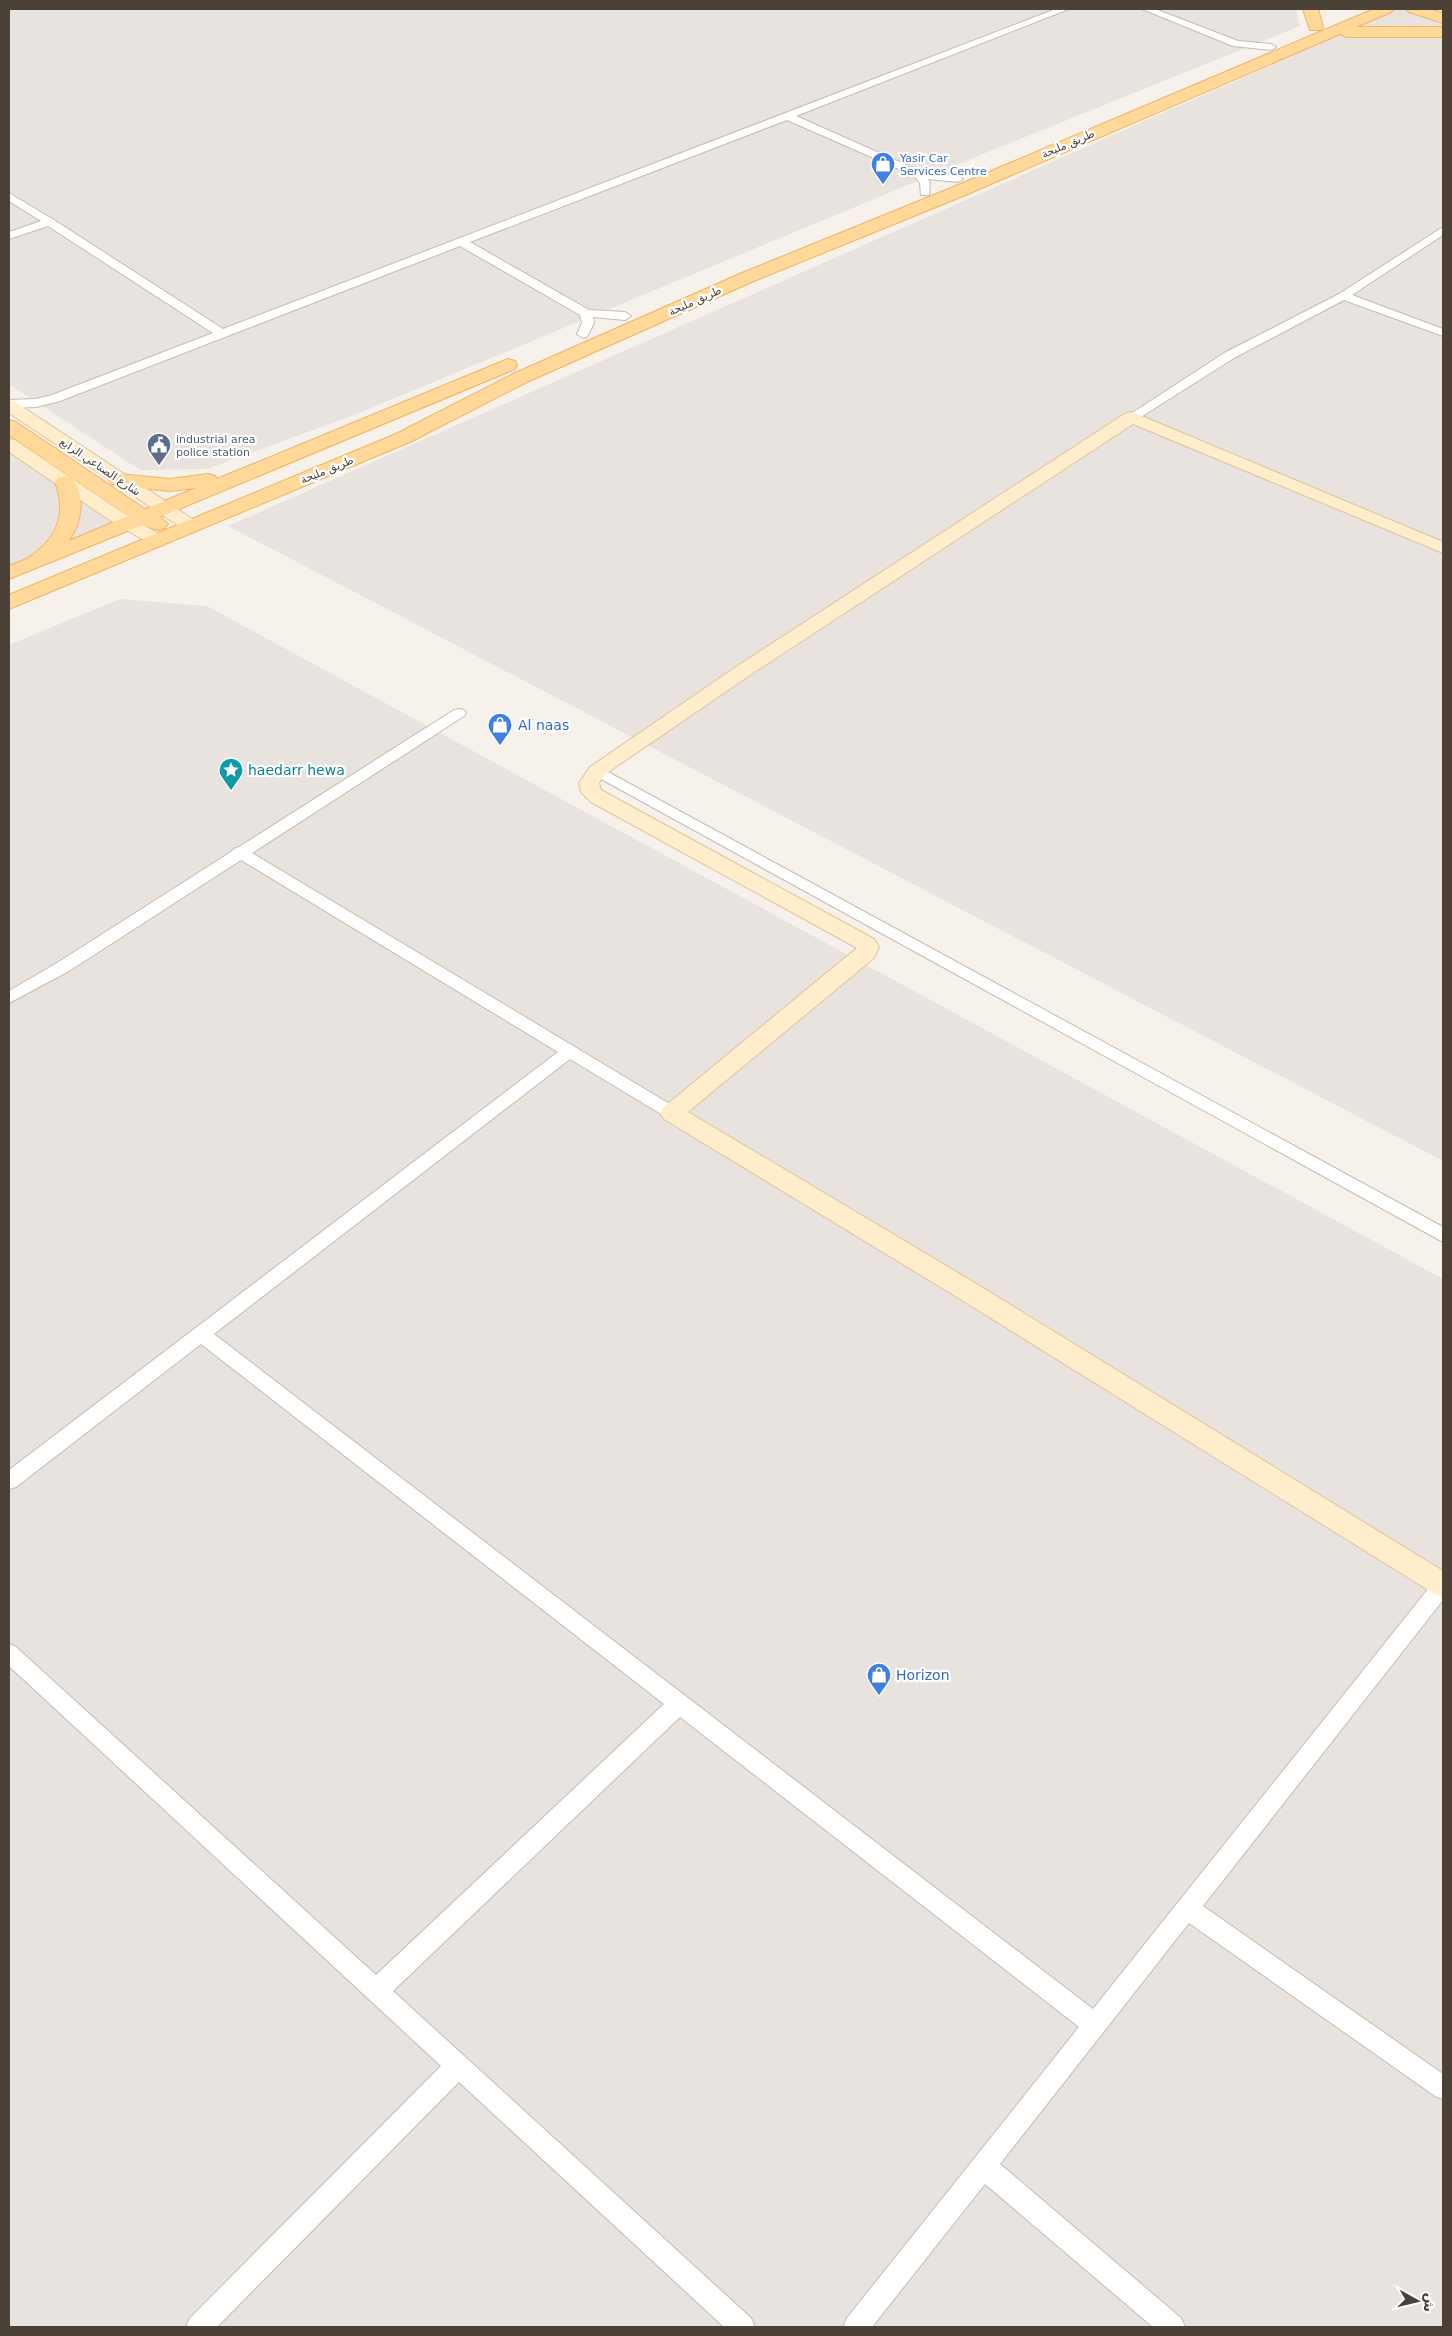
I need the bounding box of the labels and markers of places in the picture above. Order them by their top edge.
shop icon: Yasir Car Services Centre [870,151,896,185]
place label: Yasir Car Services Centre [899,152,987,178]
public building icon: industrial area police station [146,432,172,466]
place label: industrial area police station [176,433,255,459]
shop icon: Al naas [487,712,513,746]
place label: Al naas [518,717,569,733]
place icon: haedarr hewa [218,757,244,791]
place label: haedarr hewa [248,762,345,778]
shop icon: Horizon [866,1662,892,1696]
place label: Horizon [896,1667,950,1683]

